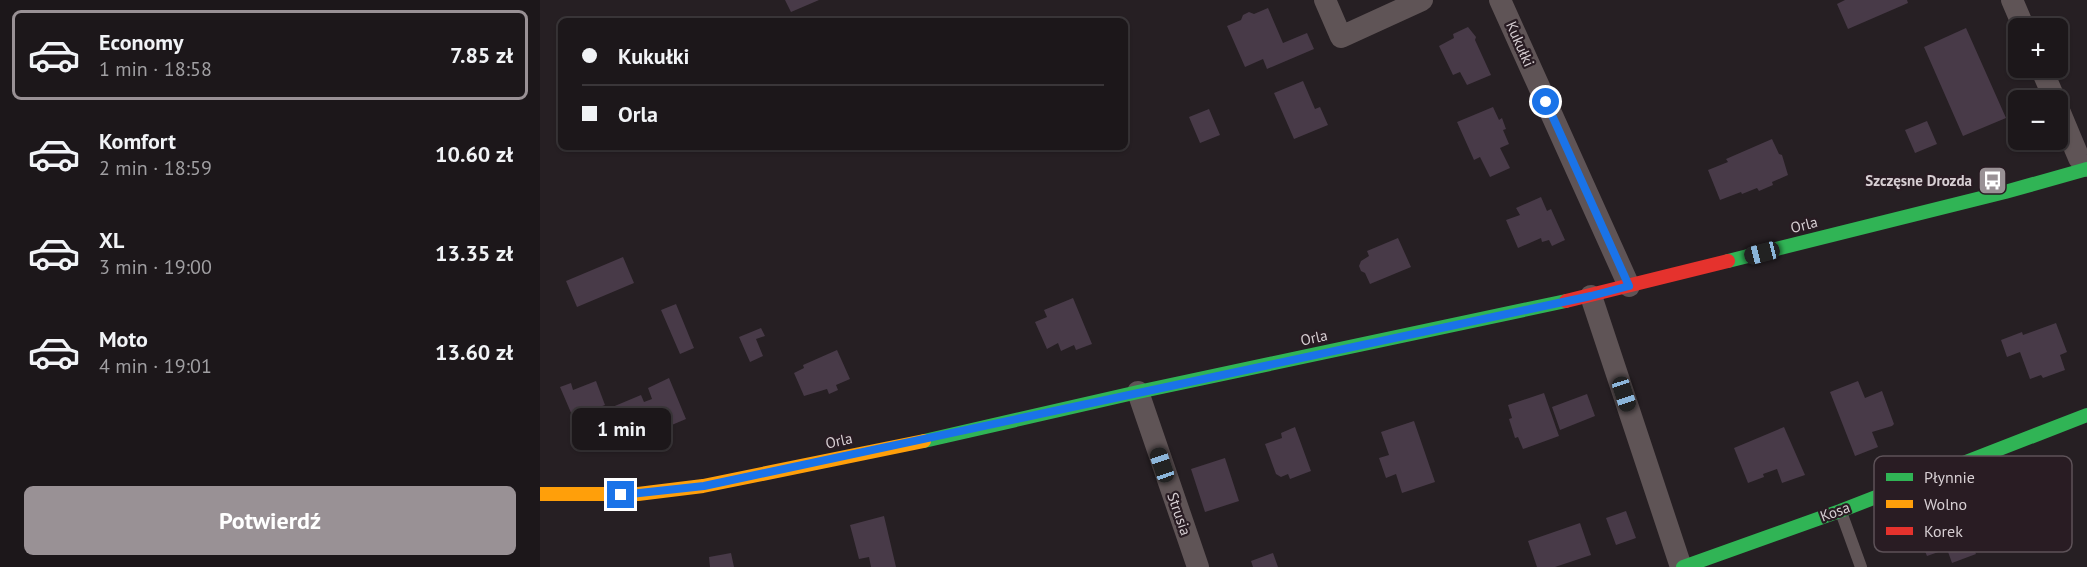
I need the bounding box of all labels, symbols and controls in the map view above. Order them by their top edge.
street label: Kukułki [1502,18,1539,69]
map controls [2008,18,2068,150]
button: + [2008,18,2068,78]
icon: car [27,28,81,82]
text: Economy [99,28,183,56]
text: 7.85 zł [450,41,513,69]
text: Kukułki [618,42,689,70]
text: 1 min · 18:58 [99,56,212,82]
route start [1532,88,1559,115]
button: − [2008,90,2068,150]
text: Orla [618,100,658,128]
icon: car [27,127,81,181]
text: Komfort [99,127,176,155]
text: 10.60 zł [435,140,513,168]
text: 2 min · 18:59 [99,155,212,181]
bus stop icon: Szczęsne Drozda [1977,165,2009,197]
place label: Szczęsne Drozda [1865,171,1972,190]
street label: Orla [1788,212,1819,237]
icon: car [27,226,81,280]
text: XL [99,226,124,254]
text: 13.35 zł [435,239,513,267]
car [1742,240,1782,266]
text: 3 min · 19:00 [99,254,212,280]
icon: car [27,325,81,379]
text: Moto [99,325,148,353]
street label: Orla [1299,325,1329,350]
text: 13.60 zł [435,338,513,366]
text: 4 min · 19:01 [99,353,212,379]
car [1610,374,1638,414]
callout: 1 min [572,408,670,450]
text: 1 min [597,416,646,442]
street label: Orla [824,428,854,453]
car [1148,445,1176,485]
legend [1874,456,2072,552]
text: Płynnie [1924,467,1975,487]
route end [607,481,634,508]
button: Potwierdź [24,486,516,555]
street label: Strusia [1163,490,1196,538]
text: Wolno [1924,494,1967,514]
street label: Kosa [1817,497,1852,526]
text: Korek [1924,521,1963,541]

